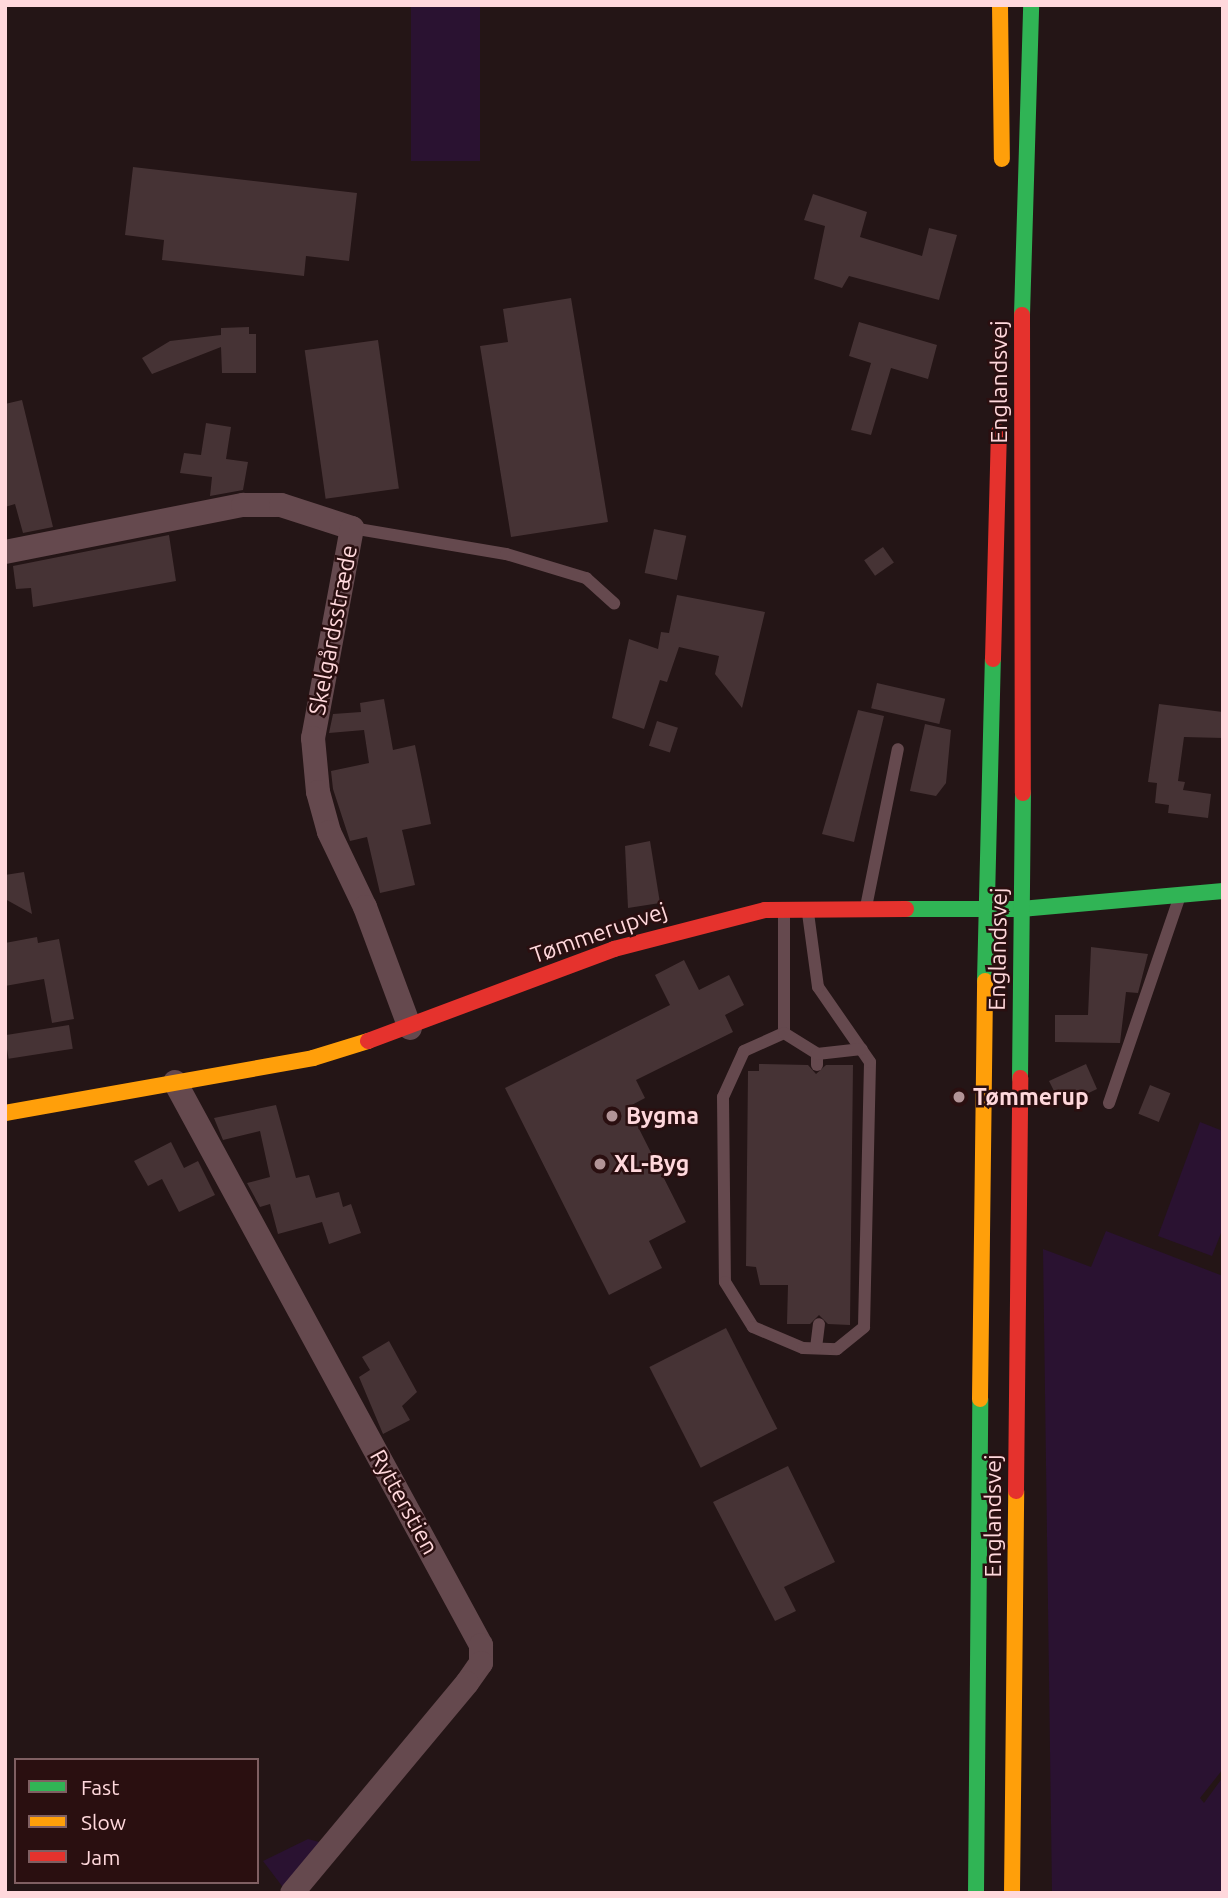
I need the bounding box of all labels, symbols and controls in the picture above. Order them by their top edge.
street label: Englandsvej [985,320,1013,444]
street label: Skelgårdsstræde [303,543,363,717]
street label: Englandsvej [983,887,1013,1011]
street label: Tømmerupvej [527,897,671,969]
place label: Tømmerup [973,1083,1089,1111]
marker: Tømmerup [951,1089,967,1105]
place label: Bygma [626,1102,699,1130]
marker: Bygma [604,1108,620,1124]
place label: XL-Byg [614,1150,689,1178]
marker: XL-Byg [592,1156,608,1172]
street label: Rytterstien [364,1445,444,1559]
street label: Englandsvej [979,1454,1007,1578]
legend [14,1758,259,1884]
text: Fast [81,1775,119,1799]
text: Slow [81,1810,126,1834]
text: Jam [81,1845,120,1869]

